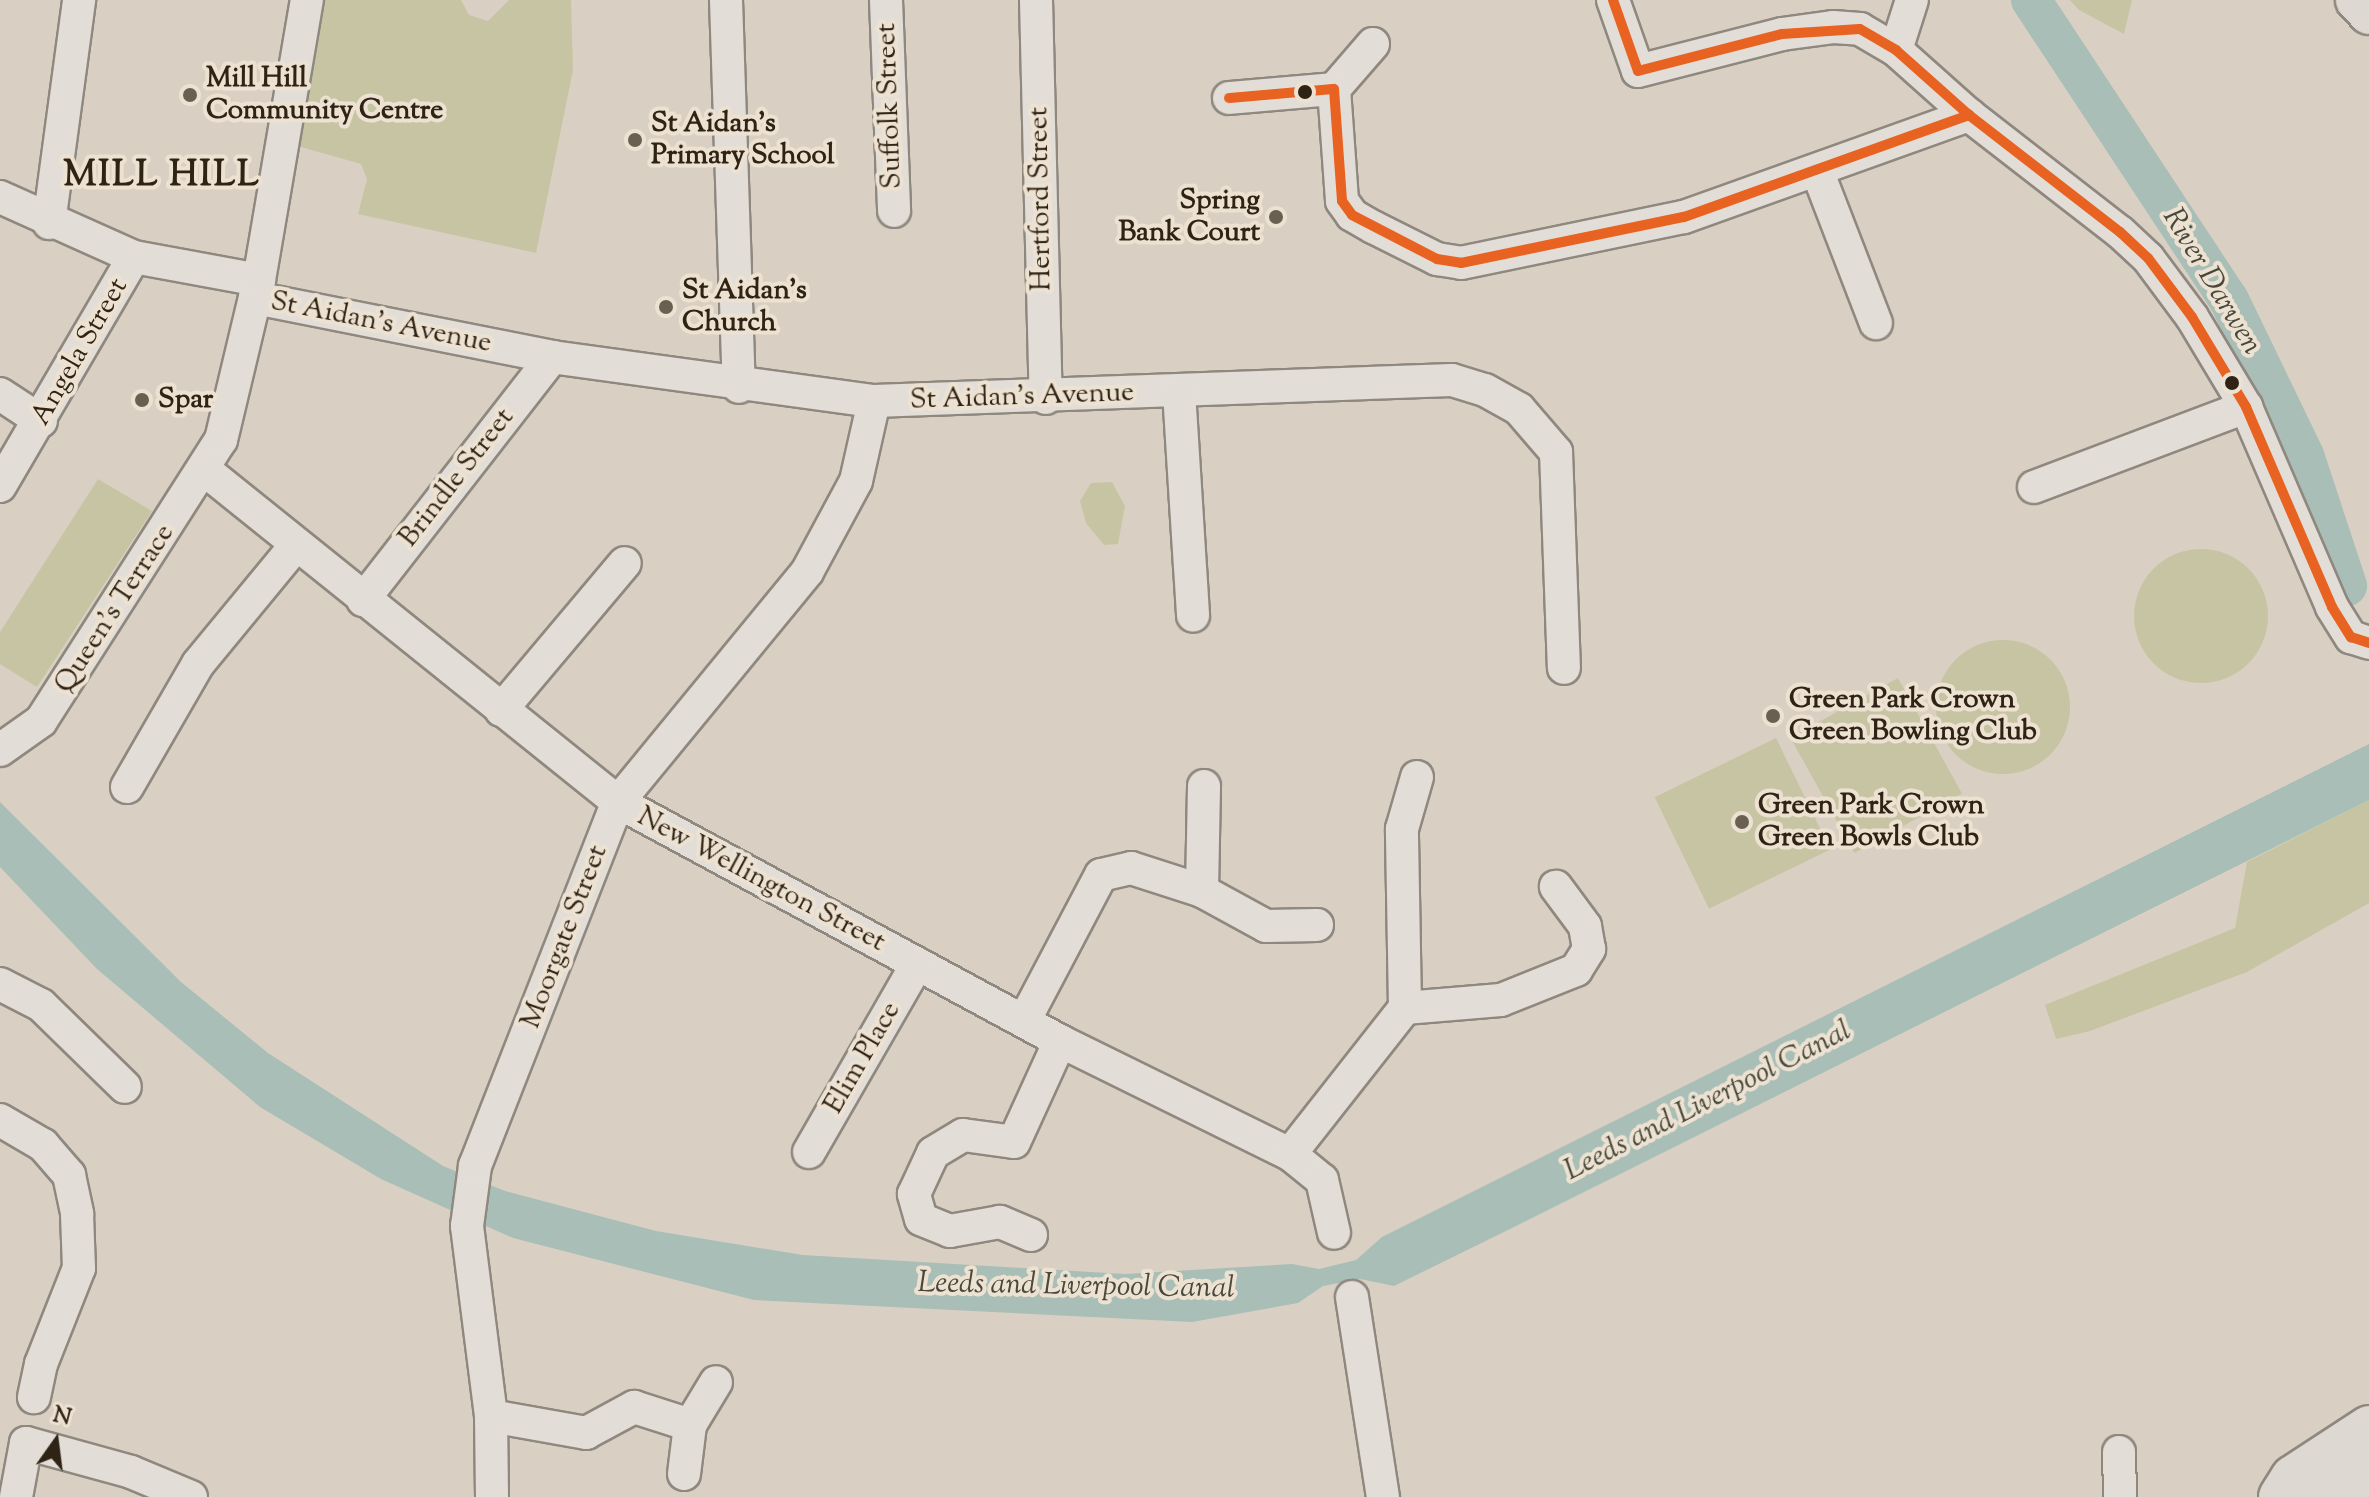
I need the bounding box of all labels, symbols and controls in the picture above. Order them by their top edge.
street label: Suffolk Street [870,22,910,190]
place label: Mill Hill Community Centre [206,62,443,128]
unlabelled marker [1297,84,1313,100]
marker: Mill Hill Community Centre [181,86,199,104]
place label: St Aidan's Primary School [651,107,835,173]
street label: Hertford Street [1023,107,1059,291]
marker: St Aidan's Primary School [626,131,644,149]
district label: MILL HILL [63,155,261,199]
place label: Spring Bank Court [1118,184,1260,250]
water label: River Darwen [2153,202,2269,362]
marker: Spring Bank Court [1267,208,1285,226]
street label: Angela Street [24,272,136,432]
place label: St Aidan’s Church [682,274,807,340]
street label: St Aidan's Avenue [268,285,494,361]
marker: St Aidan’s Church [657,298,675,316]
unlabelled marker [2224,375,2240,391]
street label: St Aidan's Avenue [909,376,1135,418]
place label: Spar [158,383,213,417]
marker: Spar [133,391,151,409]
street label: Brindle Street [392,402,522,554]
street label: Queen's Terrace [48,518,182,700]
place label: Green Park Crown Green Bowling Club [1789,683,2037,749]
marker: Green Park Crown Green Bowling Club [1764,707,1782,725]
place label: Green Park Crown Green Bowls Club [1758,789,1984,855]
street label: New Wellington Street [631,800,891,960]
marker: Green Park Crown Green Bowls Club [1733,813,1751,831]
street label: Moorgate Street [515,841,615,1033]
street label: Elim Place [818,996,908,1120]
water label: Leeds and Liverpool Canal [1558,1014,1858,1190]
water label: Leeds and Liverpool Canal [917,1266,1235,1308]
text: N [49,1400,74,1435]
north arrow [16,1401,96,1481]

